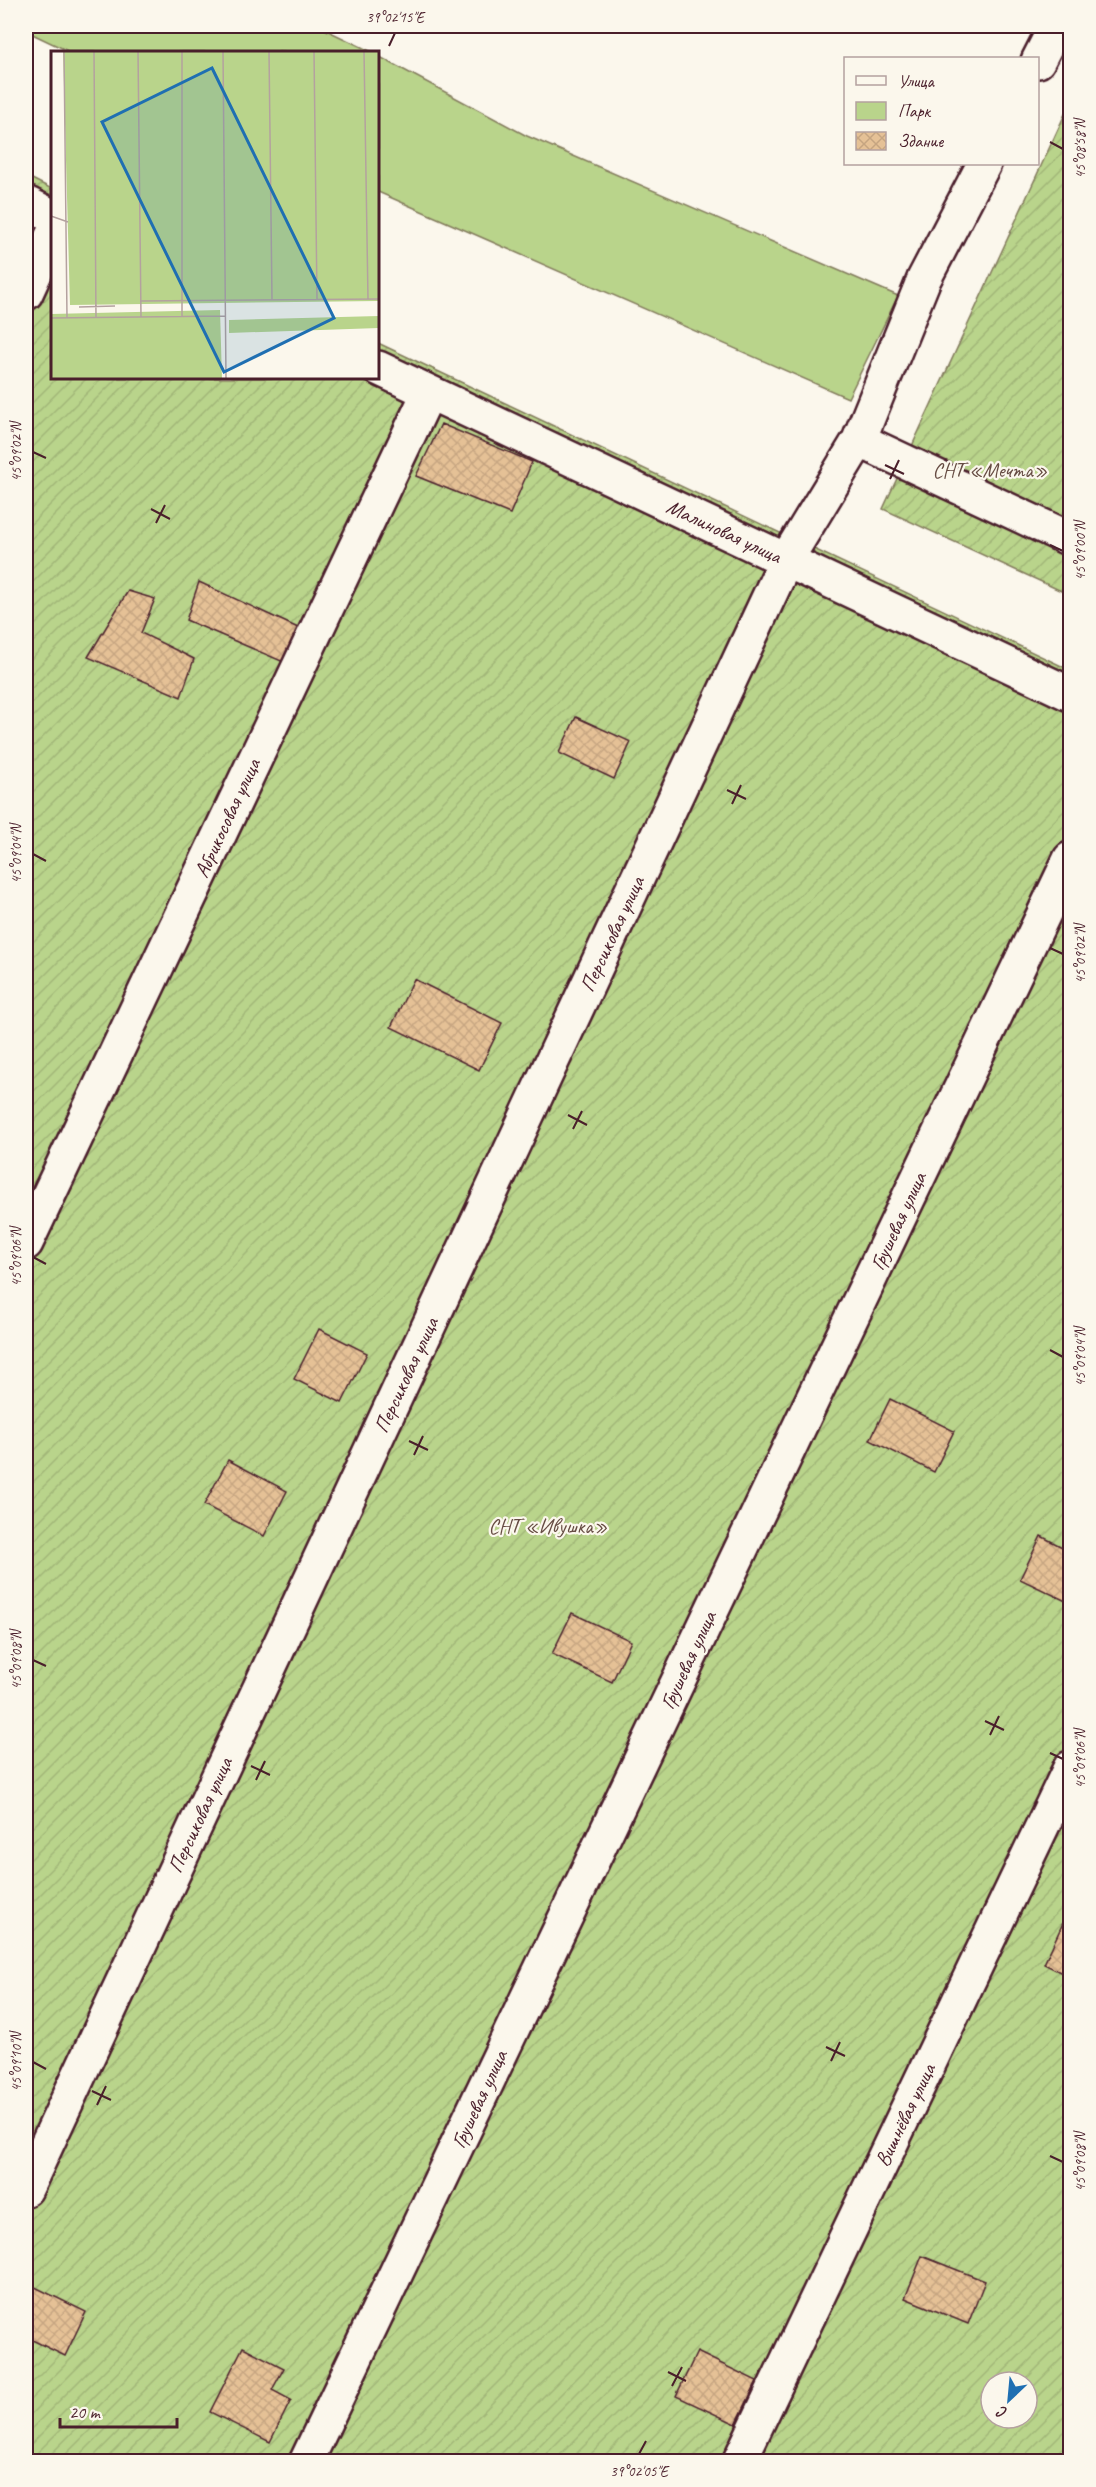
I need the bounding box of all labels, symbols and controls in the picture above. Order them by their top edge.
text: 39°02'15"E [366,8,426,27]
inset map [51,51,380,380]
legend [844,57,1039,165]
text: Улица [898,70,935,92]
text: Парк [898,100,932,122]
text: 45°08'58"N [1071,116,1090,179]
text: Здание [898,130,944,152]
text: 45°09'02"N [7,419,26,482]
park label: СНТ «Мечта» [932,457,1048,483]
street label: Малиновая улица [663,493,787,570]
text: 45°09'00"N [1071,518,1090,581]
street label: Абрикосовая улица [188,753,267,882]
text: 45°09'04"N [7,821,26,884]
street label: Персиковая улица [574,871,651,996]
text: 45°09'02"N [1071,921,1090,984]
street label: Грушевая улица [864,1166,933,1274]
text: 45°09'06"N [7,1224,26,1287]
street label: Персиковая улица [368,1312,445,1437]
text: 45°09'04"N [1071,1324,1090,1387]
park label: СНТ «Ивушка» [488,1513,608,1539]
street label: Грушевая улица [654,1605,723,1713]
text: 45°09'08"N [7,1627,26,1690]
text: 45°09'06"N [1071,1726,1090,1789]
street label: Персиковая улица [162,1752,239,1877]
text: 45°09'10"N [7,2029,26,2092]
street label: Грушевая улица [445,2044,514,2152]
street label: Вишнёвая улица [869,2058,942,2171]
text: 45°09'08"N [1071,2129,1090,2192]
north arrow [979,2370,1039,2430]
scale bar [60,2391,177,2429]
text: 20 m [69,2401,102,2423]
text: С [993,2401,1011,2423]
text: 39°02'05"E [610,2462,670,2481]

